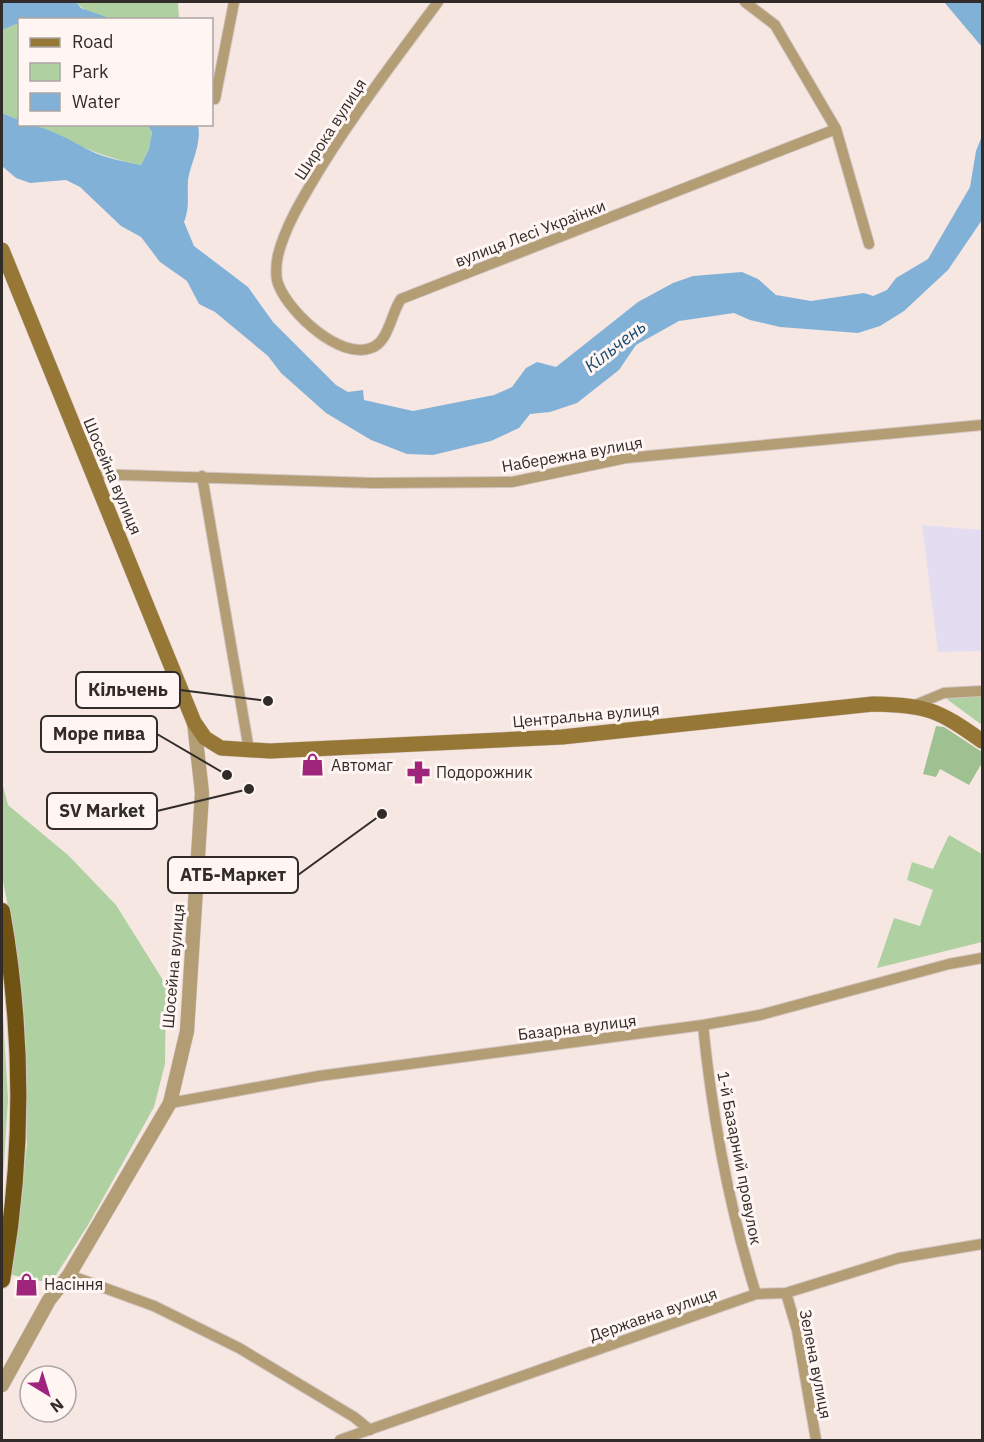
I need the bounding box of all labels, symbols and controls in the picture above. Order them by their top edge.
legend [18,18,213,126]
text: Road [72,30,113,53]
text: Park [72,60,109,83]
street label: Широка вулиця [290,74,370,184]
text: Water [72,90,121,113]
street label: вулиця Лесі Українки [452,195,608,271]
water label: Кільчень [579,315,651,377]
street label: Шосейна вулиця [79,414,147,538]
street label: Набережна вулиця [500,432,644,476]
callout: Кільчень [76,672,180,708]
text: Кільчень [88,678,168,701]
street label: Центральна вулиця [512,699,660,731]
callout: Море пива [41,716,157,752]
text: Море пива [53,722,145,745]
shop icon: Автомаг [300,752,326,778]
place label: Автомаг [331,755,393,775]
pharmacy icon: Подорожник [405,759,431,785]
place label: Подорожник [436,762,533,782]
callout: SV Market [47,793,157,829]
text: SV Market [59,799,145,822]
callout: АТБ-Маркет [168,857,298,893]
text: АТБ-Маркет [180,863,286,886]
street label: Шосейна вулиця [158,903,188,1029]
street label: Базарна вулиця [517,1010,637,1044]
street label: 1-й Базарний провулок [713,1070,767,1247]
shop icon: Насіння [13,1271,39,1297]
place label: Насіння [44,1274,103,1294]
street label: Державна вулиця [586,1283,720,1345]
street label: Зелена вулиця [796,1308,836,1420]
north arrow [18,1364,78,1424]
text: N [47,1394,68,1417]

